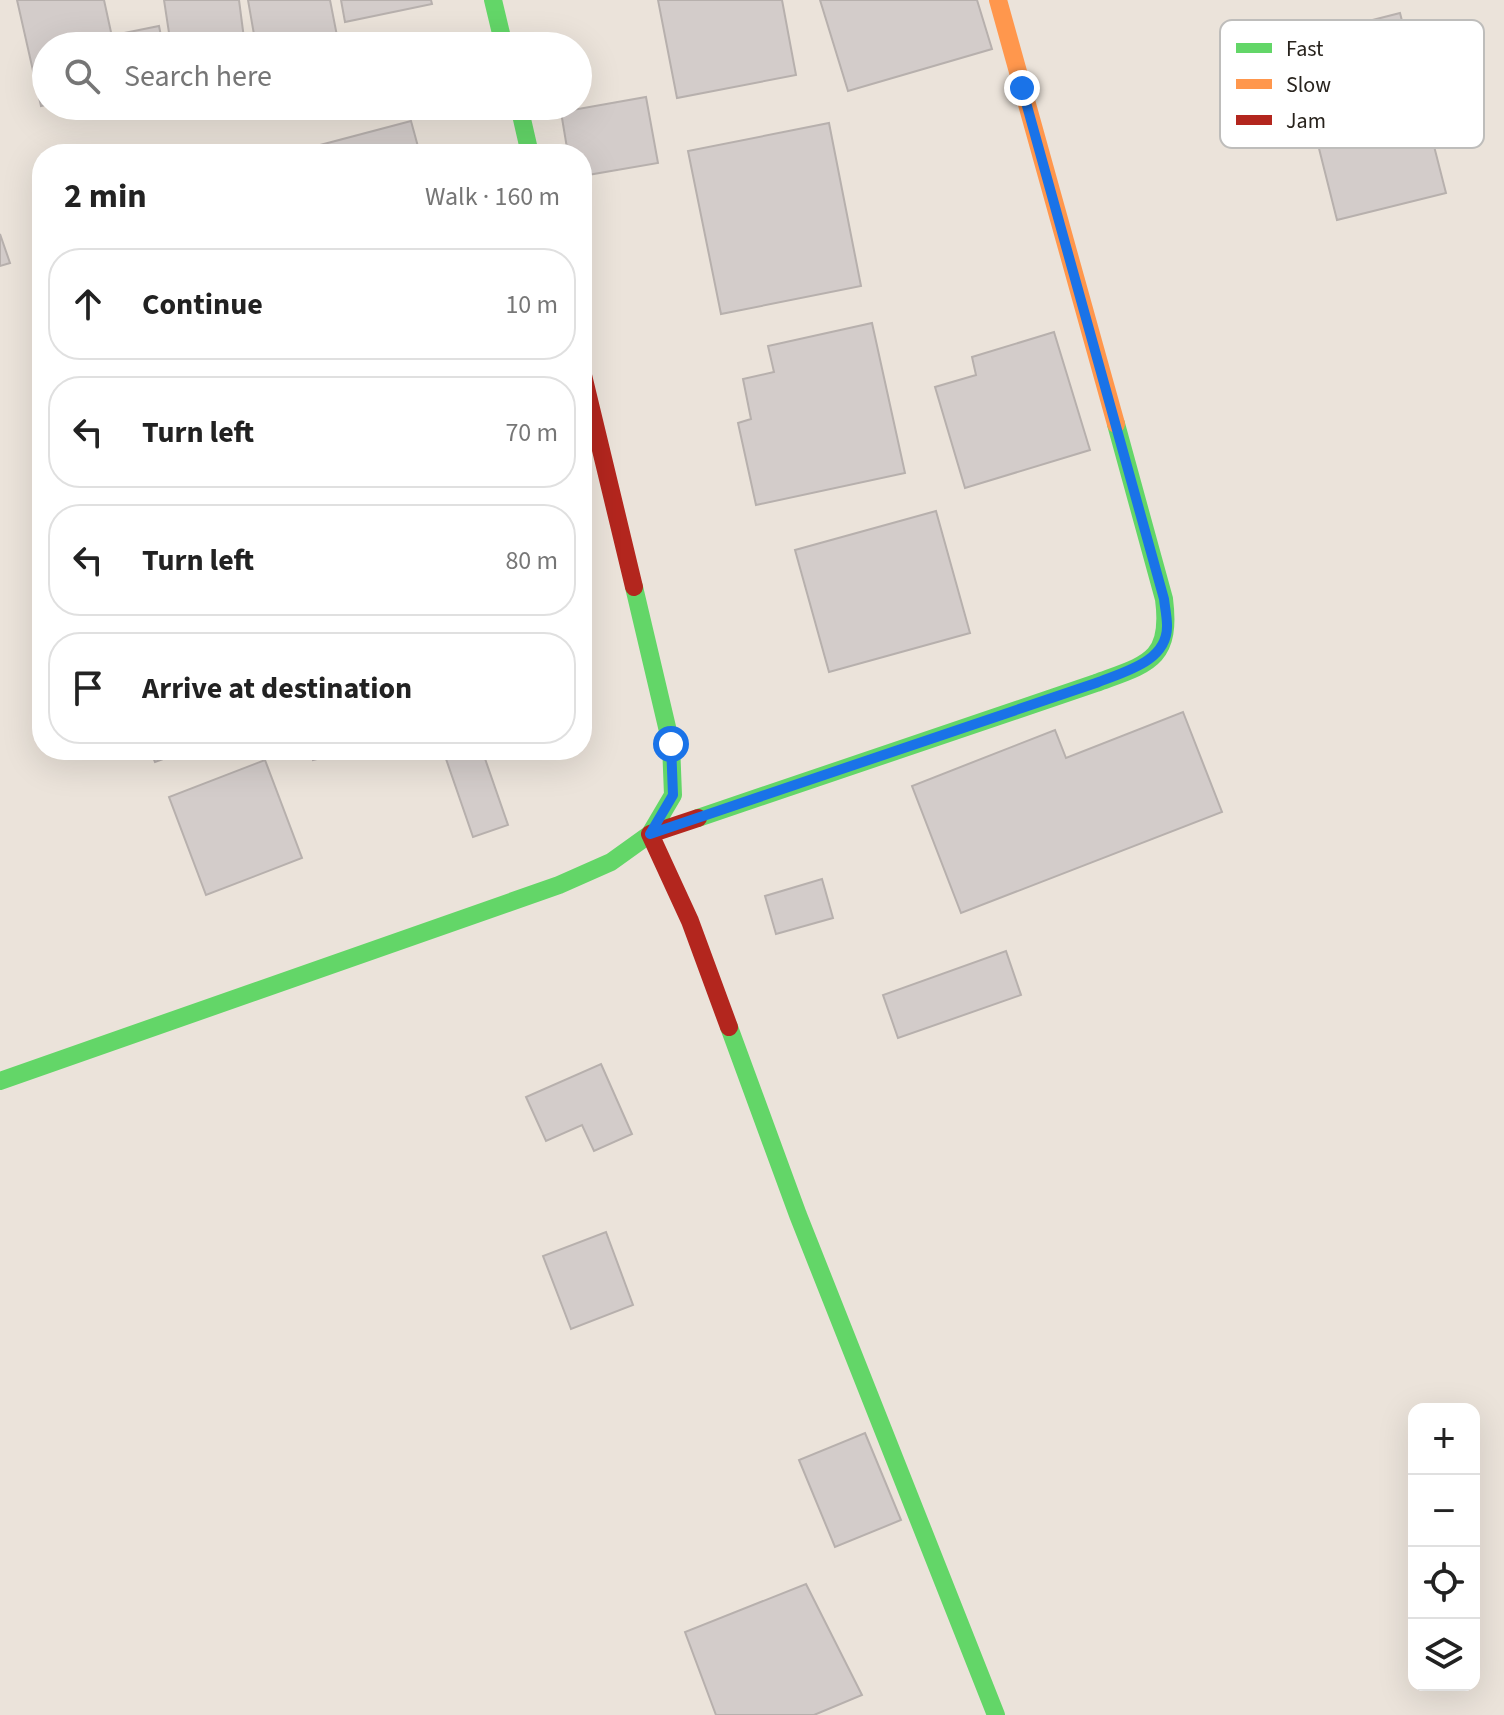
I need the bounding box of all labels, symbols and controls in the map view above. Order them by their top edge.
legend [1220,20,1484,148]
search box [32,32,592,120]
text: Fast [1286,33,1324,65]
icon: search [60,54,104,98]
text: Search here [124,55,272,98]
text: Slow [1286,69,1331,101]
route end [1004,70,1040,106]
text: Jam [1286,105,1326,137]
text: 2 min [64,172,147,221]
text: Walk · 160 m [425,178,560,215]
icon: ahead [66,282,110,326]
text: Continue [142,283,263,326]
text: 10 m [505,286,558,323]
icon: left [66,410,110,454]
text: Turn left [142,411,254,454]
text: 70 m [505,414,558,451]
icon: left [66,538,110,582]
text: Turn left [142,539,254,582]
text: 80 m [505,542,558,579]
icon: arrive [66,666,110,710]
text: Arrive at destination [142,667,412,710]
route start [653,726,689,762]
map controls [1408,1403,1480,1691]
button: + [1408,1403,1480,1475]
button: − [1408,1475,1480,1547]
button: locate [1408,1547,1480,1619]
button: layers [1408,1619,1480,1691]

